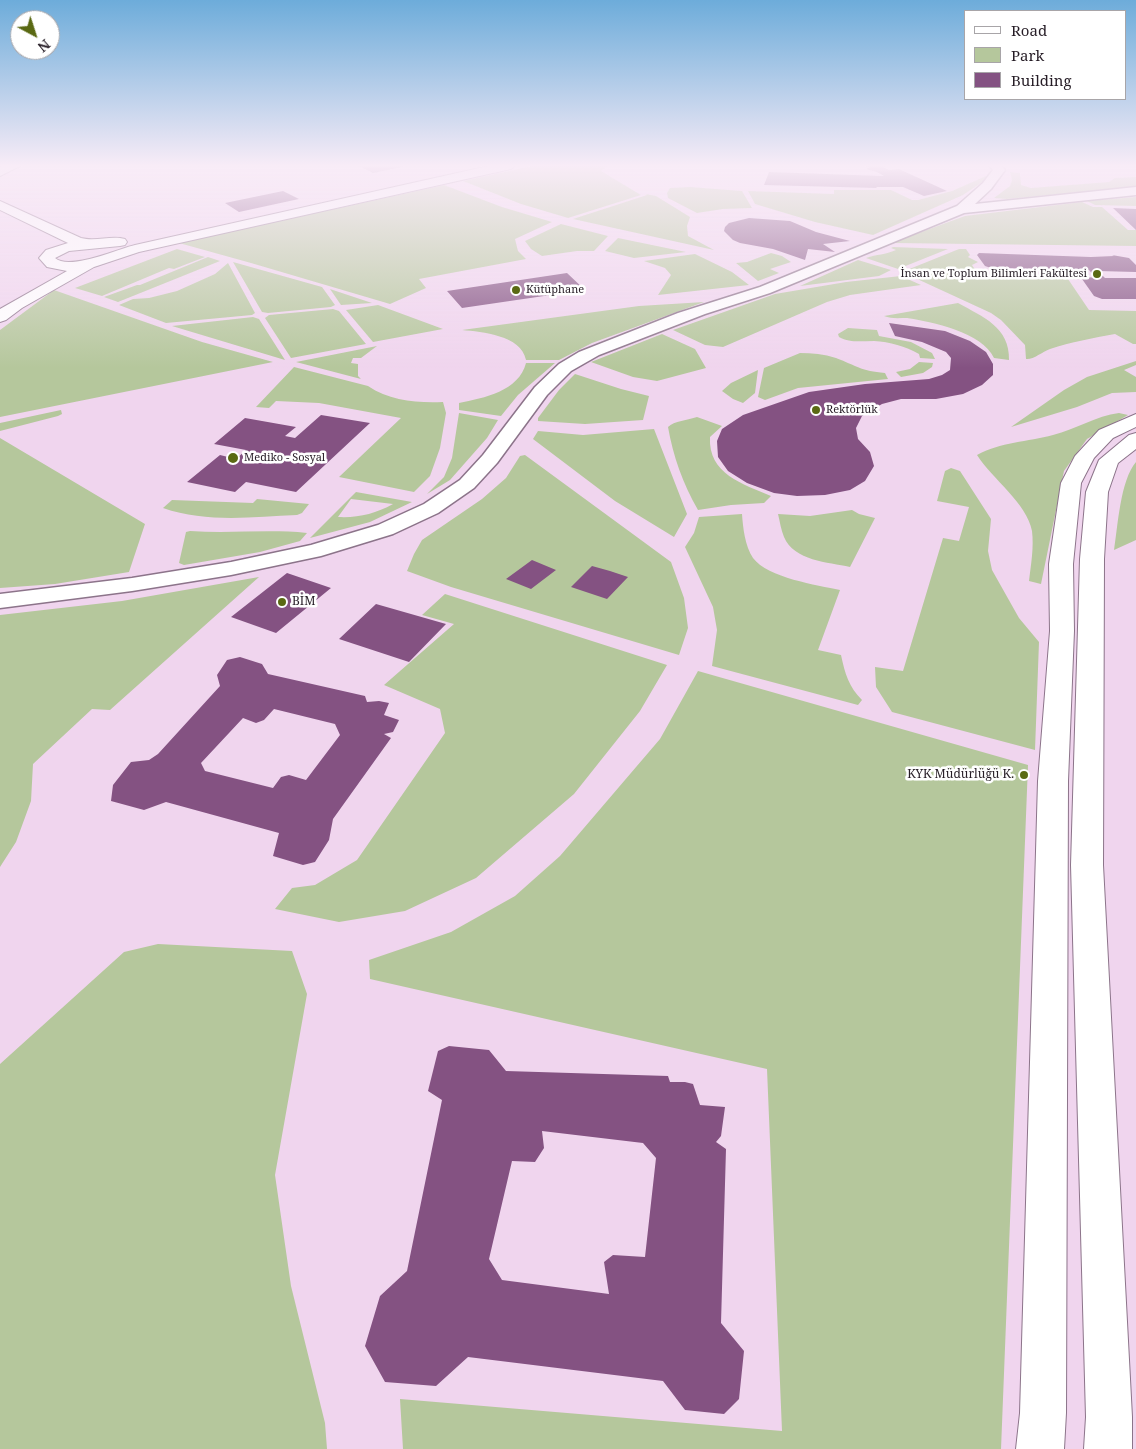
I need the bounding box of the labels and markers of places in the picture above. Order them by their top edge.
place label: İnsan ve Toplum Bilimleri Fakültesi [900,267,1087,281]
marker: İnsan ve Toplum Bilimleri Fakültesi [1091,268,1103,280]
place label: Kütüphane [526,283,584,297]
marker: Kütüphane [510,284,522,296]
place label: Rektörlük [826,403,878,417]
marker: Rektörlük [810,404,822,416]
marker: Mediko - Sosyal [226,451,240,465]
place label: Mediko - Sosyal [244,451,325,465]
place label: BİM [292,595,316,609]
marker: BİM [276,596,288,608]
place label: KYK Müdürlüğü K. [907,768,1014,782]
marker: KYK Müdürlüğü K. [1018,769,1030,781]

